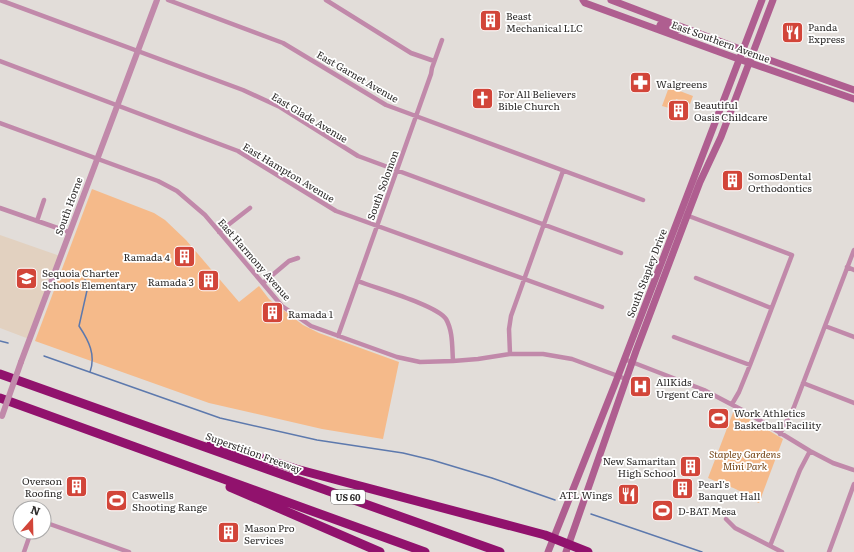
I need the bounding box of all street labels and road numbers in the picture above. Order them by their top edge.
street label: East Southern Avenue [670,16,772,66]
street label: East Garnet Avenue [314,46,402,106]
street label: East Glade Avenue [269,88,351,146]
street label: East Hampton Avenue [240,139,338,205]
street label: South Solomon [362,148,402,222]
street label: South Horne [51,175,85,237]
street label: East Harmony Avenue [215,215,295,303]
street label: South Stapley Drive [622,226,670,320]
street label: Superstition Freeway [204,428,304,476]
road number: US 60 [331,490,365,504]

